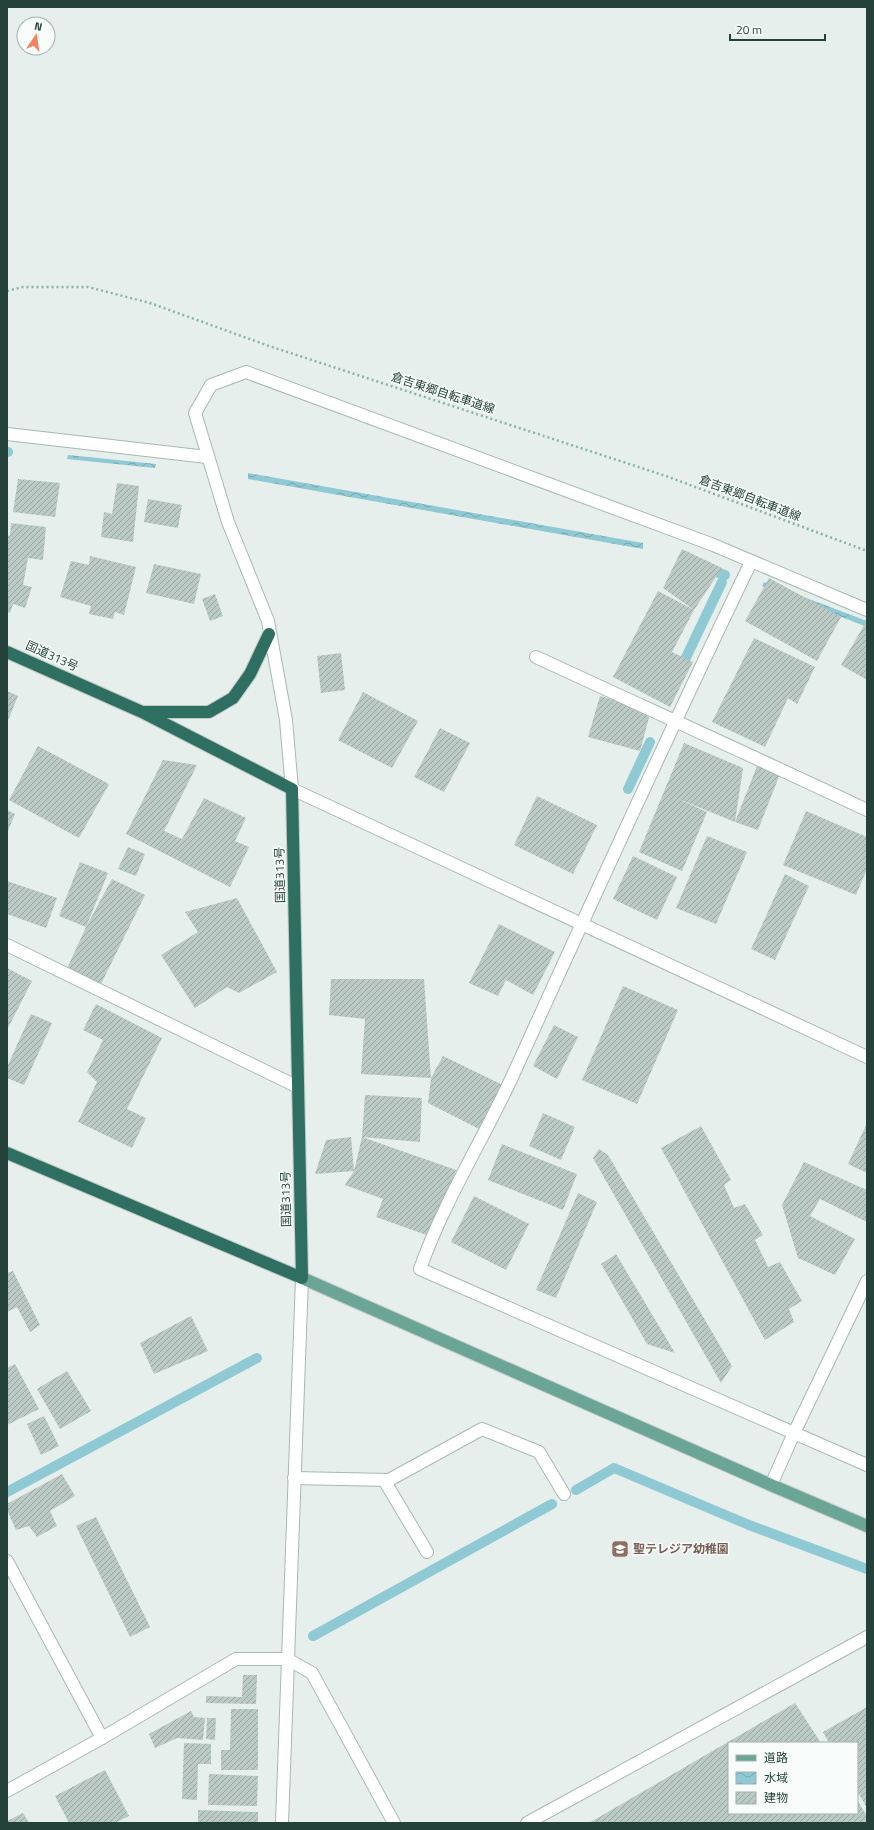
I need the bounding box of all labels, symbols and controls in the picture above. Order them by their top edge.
north arrow [16,16,56,56]
scale bar [730,16,825,42]
text: N [33,18,44,35]
text: 20 m [736,20,762,39]
street label: 倉吉東郷自転車道線 [389,367,497,418]
street label: 倉吉東郷自転車道線 [696,469,804,526]
street label: 国道313号 [23,635,82,676]
street label: 国道313号 [270,847,289,903]
street label: 国道313号 [276,1171,295,1227]
school or university icon: 聖テレジア幼稚園 [610,1539,630,1559]
place label: 聖テレジア幼稚園 [633,1539,729,1558]
legend [728,1742,858,1814]
text: 道路 [764,1748,788,1767]
text: 水域 [764,1768,788,1787]
text: 建物 [764,1788,788,1807]

